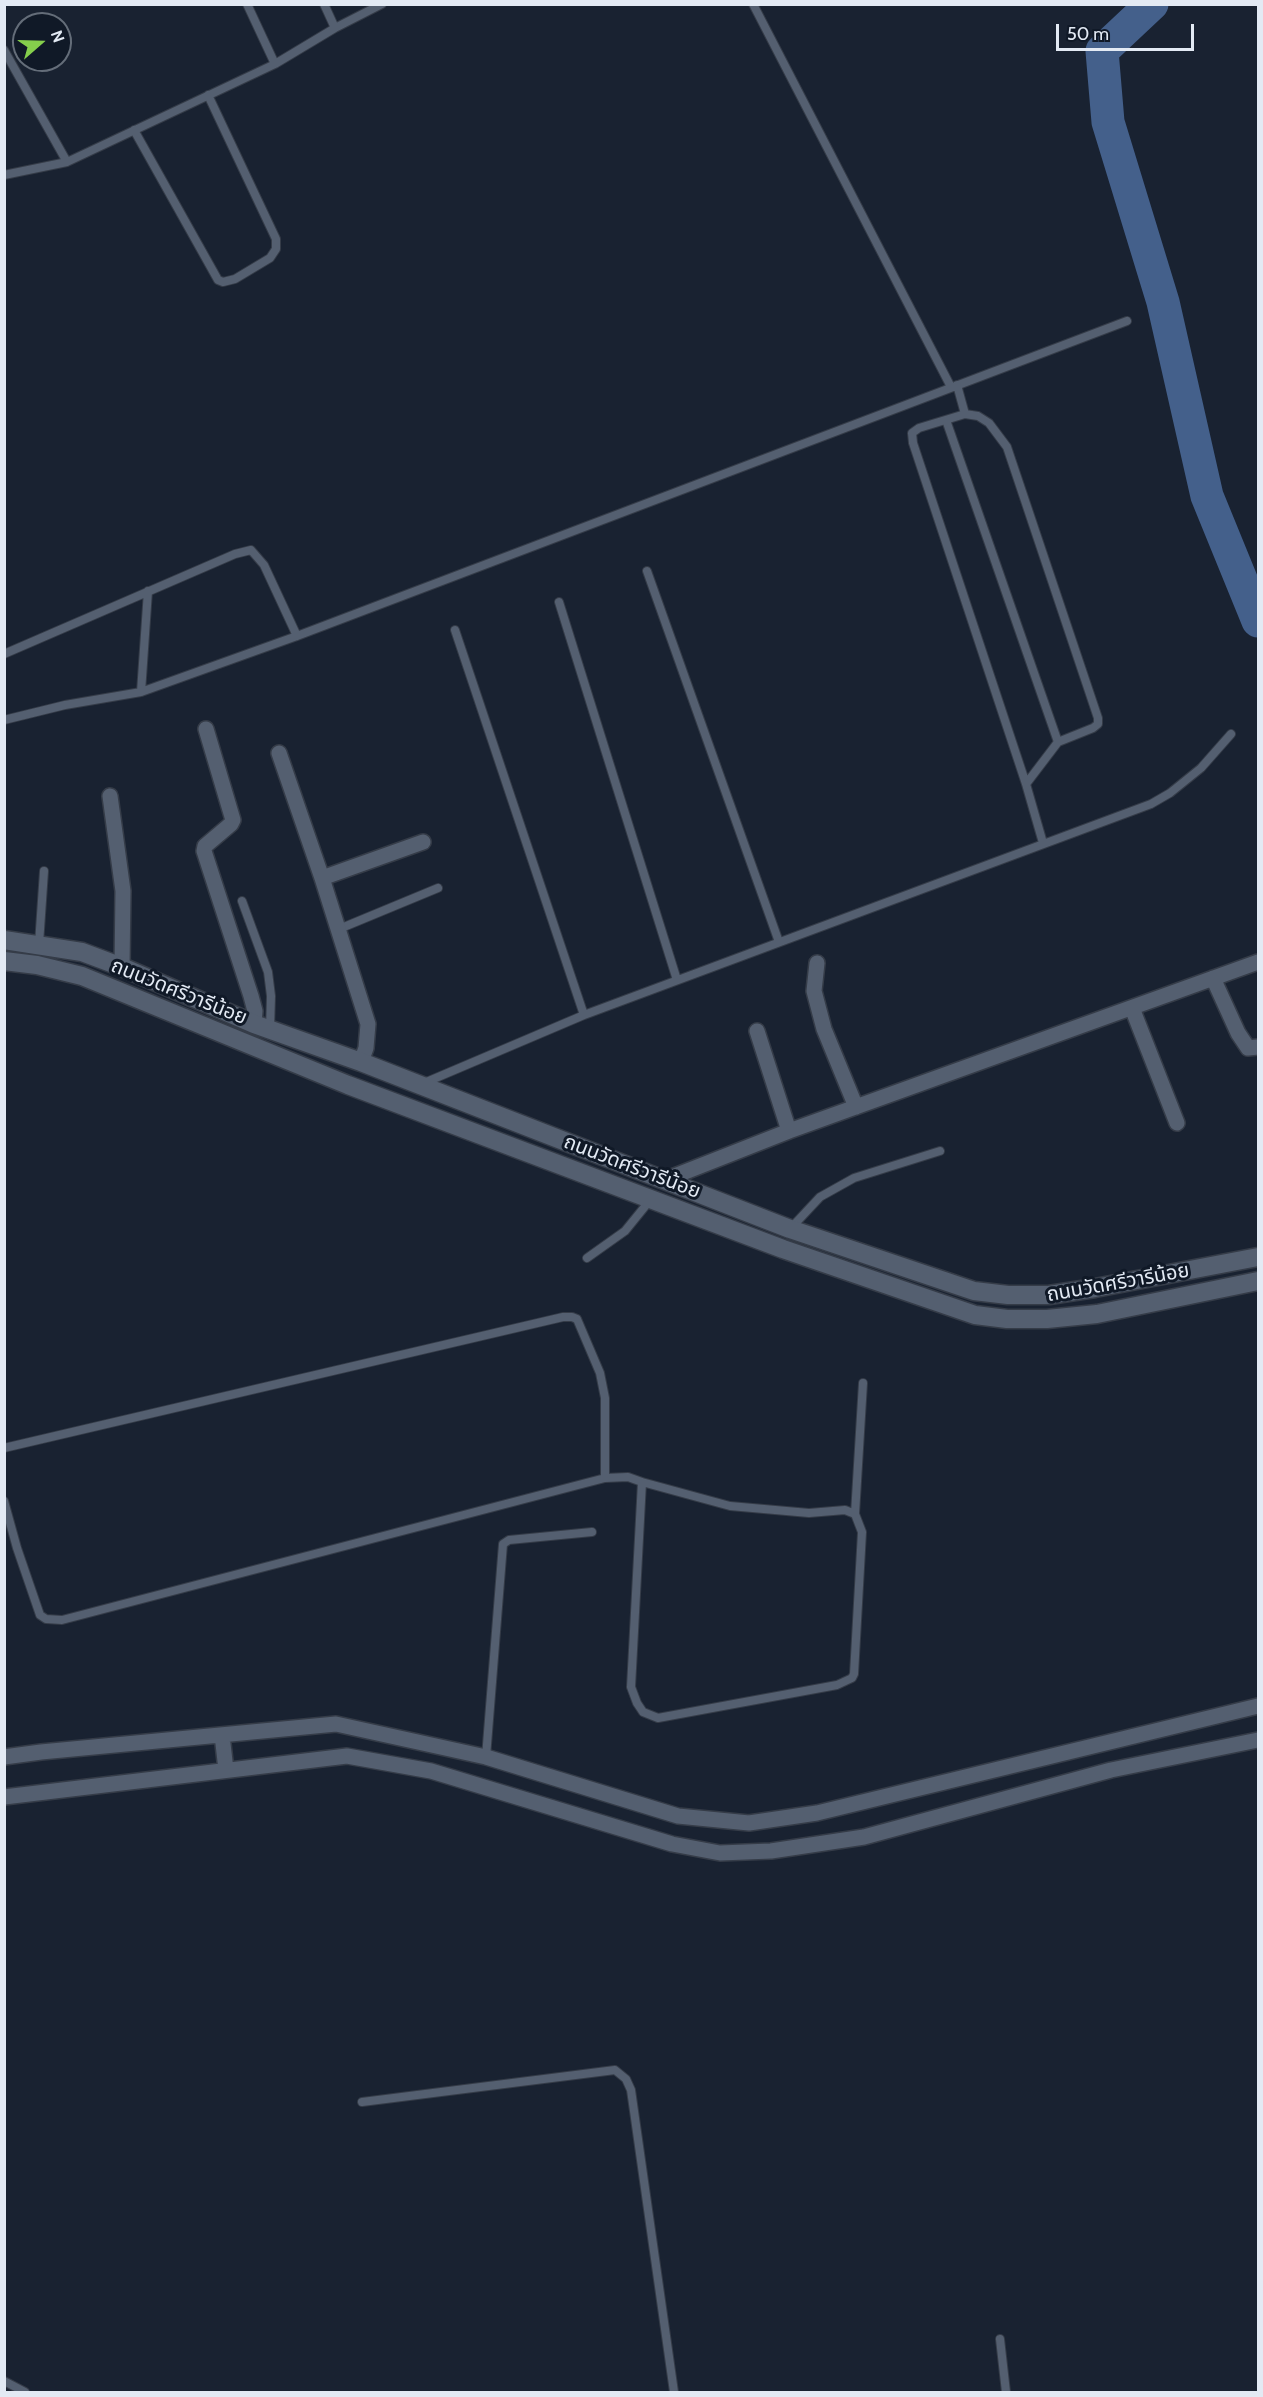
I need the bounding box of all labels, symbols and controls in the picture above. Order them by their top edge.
north arrow [12,12,72,72]
scale bar [1059,12,1197,50]
text: 50 m [1067,23,1109,45]
text: N [47,28,68,45]
street label: ถนนวัดศรีวารีน้อย [108,954,250,1030]
street label: ถนนวัดศรีวารีน้อย [560,1130,704,1204]
street label: ถนนวัดศรีวารีน้อย [1045,1259,1191,1307]

